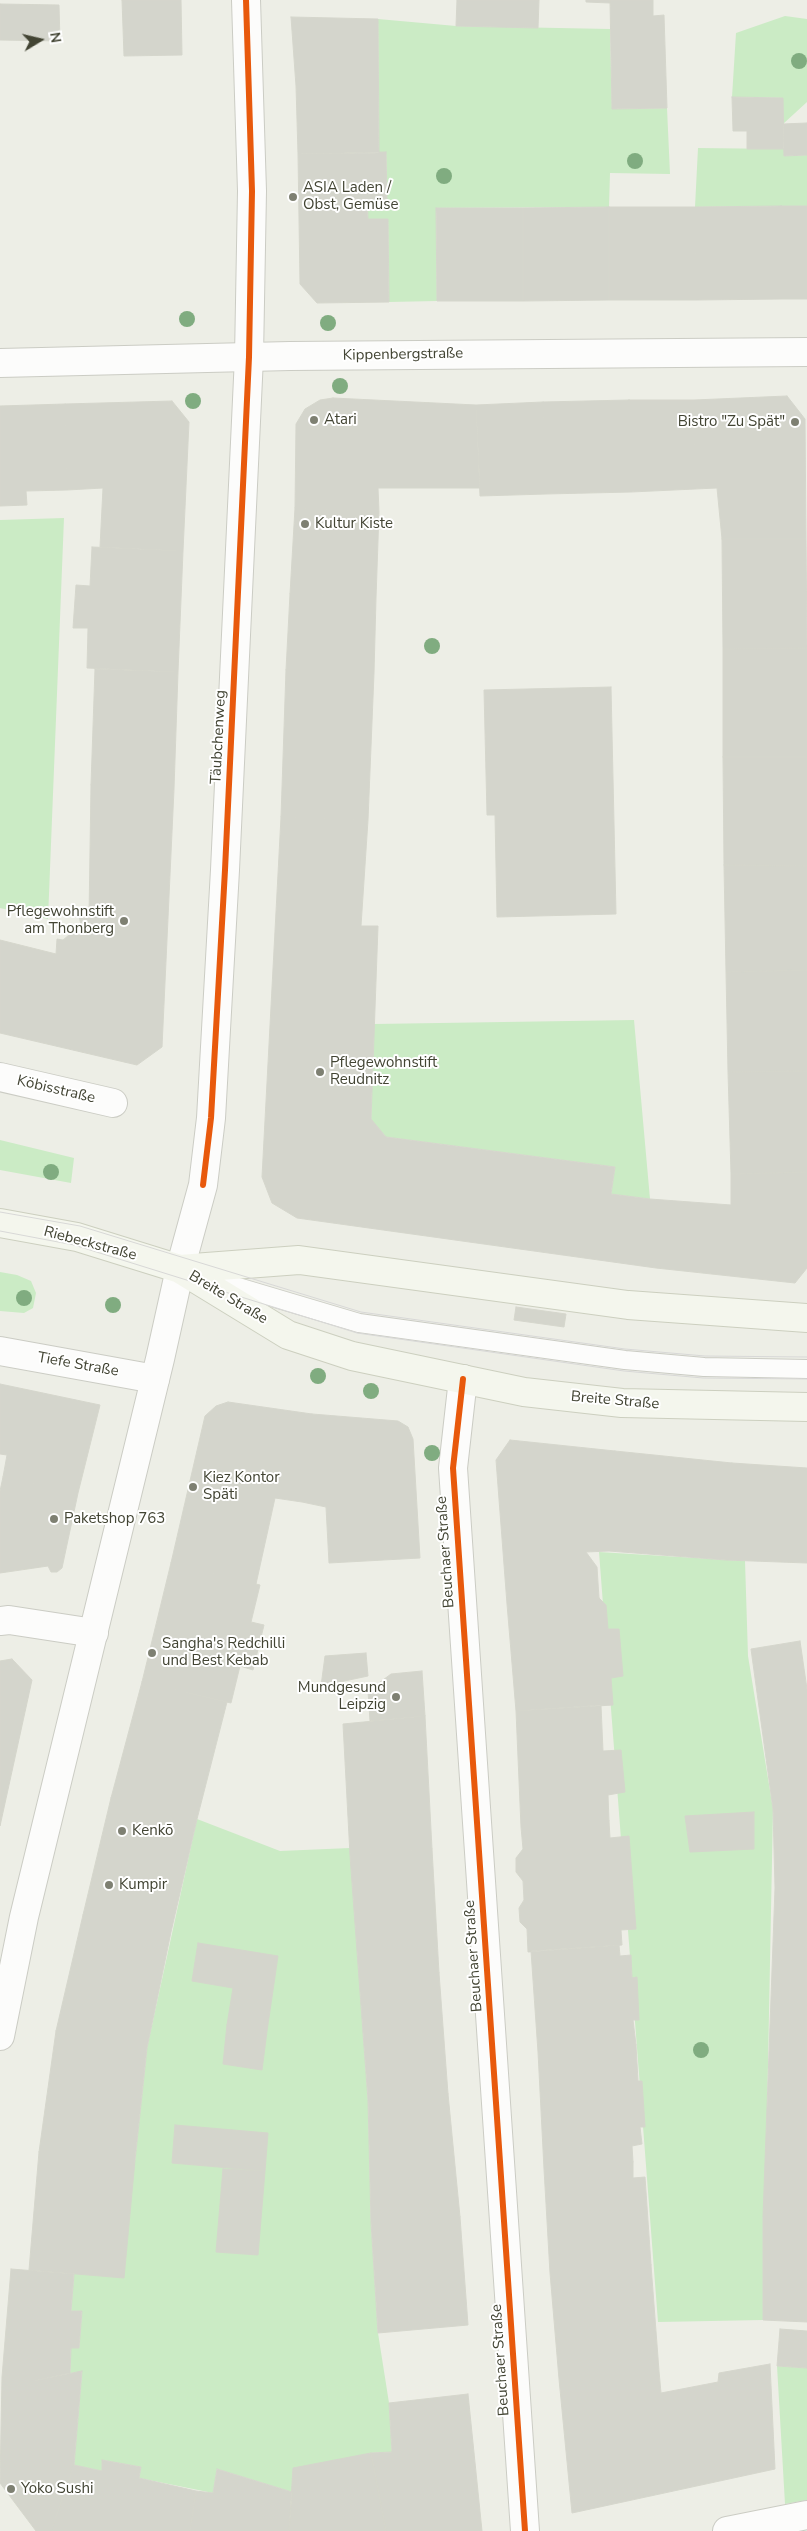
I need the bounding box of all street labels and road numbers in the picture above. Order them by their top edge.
street label: Kippenbergstraße [343,345,463,365]
street label: Täubchenweg [208,690,230,784]
street label: Köbisstraße [15,1072,97,1108]
street label: Riebeckstraße [42,1223,138,1265]
street label: Breite Straße [185,1267,271,1329]
street label: Tiefe Straße [36,1349,120,1381]
street label: Breite Straße [570,1388,660,1414]
street label: Beuchaer Straße [433,1495,459,1609]
street label: Beuchaer Straße [461,1899,487,2013]
street label: Beuchaer Straße [488,2303,514,2417]

